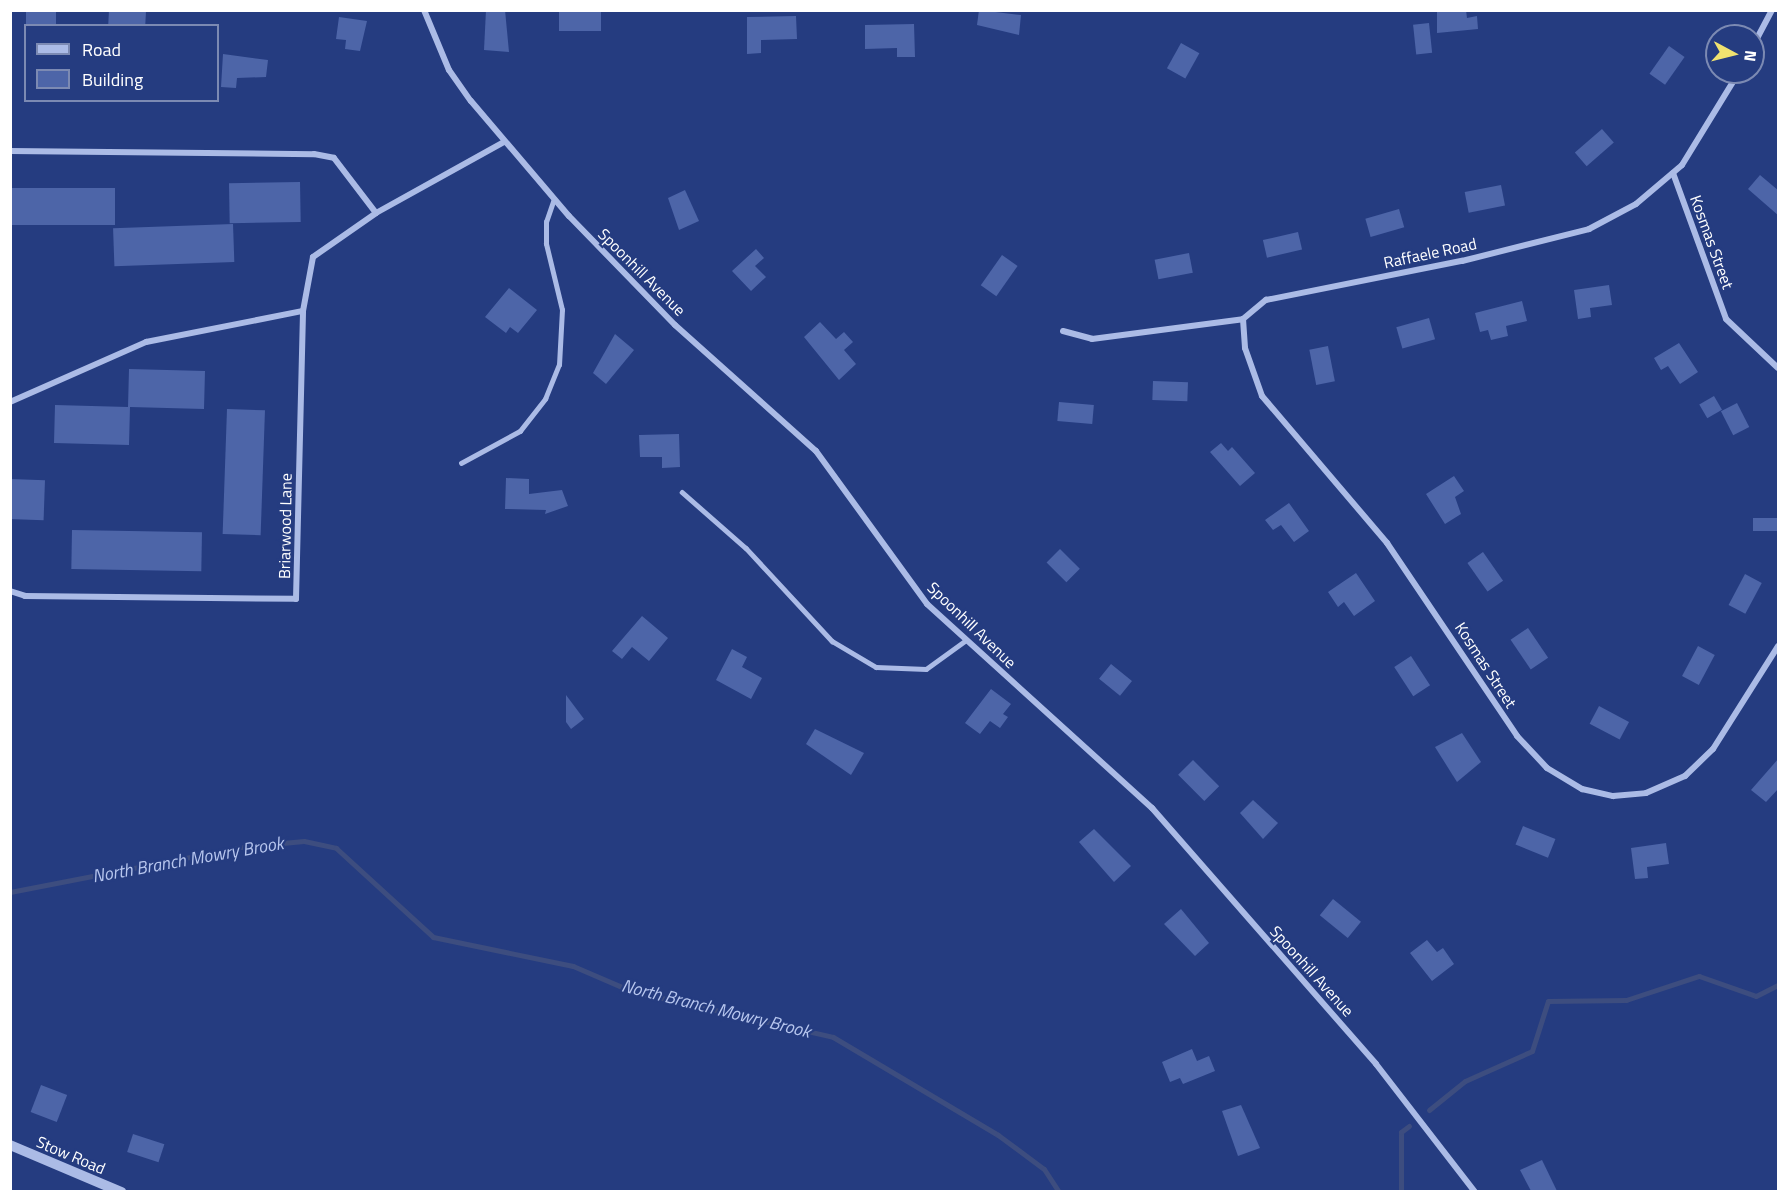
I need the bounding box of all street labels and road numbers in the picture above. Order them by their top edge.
street label: Kosmas Street [1686,193,1738,291]
street label: Spoonhill Avenue [594,224,690,320]
street label: Raffaele Road [1382,234,1478,272]
street label: Briarwood Lane [274,473,296,579]
street label: Spoonhill Avenue [924,578,1020,672]
street label: Kosmas Street [1451,619,1521,711]
street label: Spoonhill Avenue [1266,922,1358,1020]
street label: Stow Road [34,1132,108,1178]

